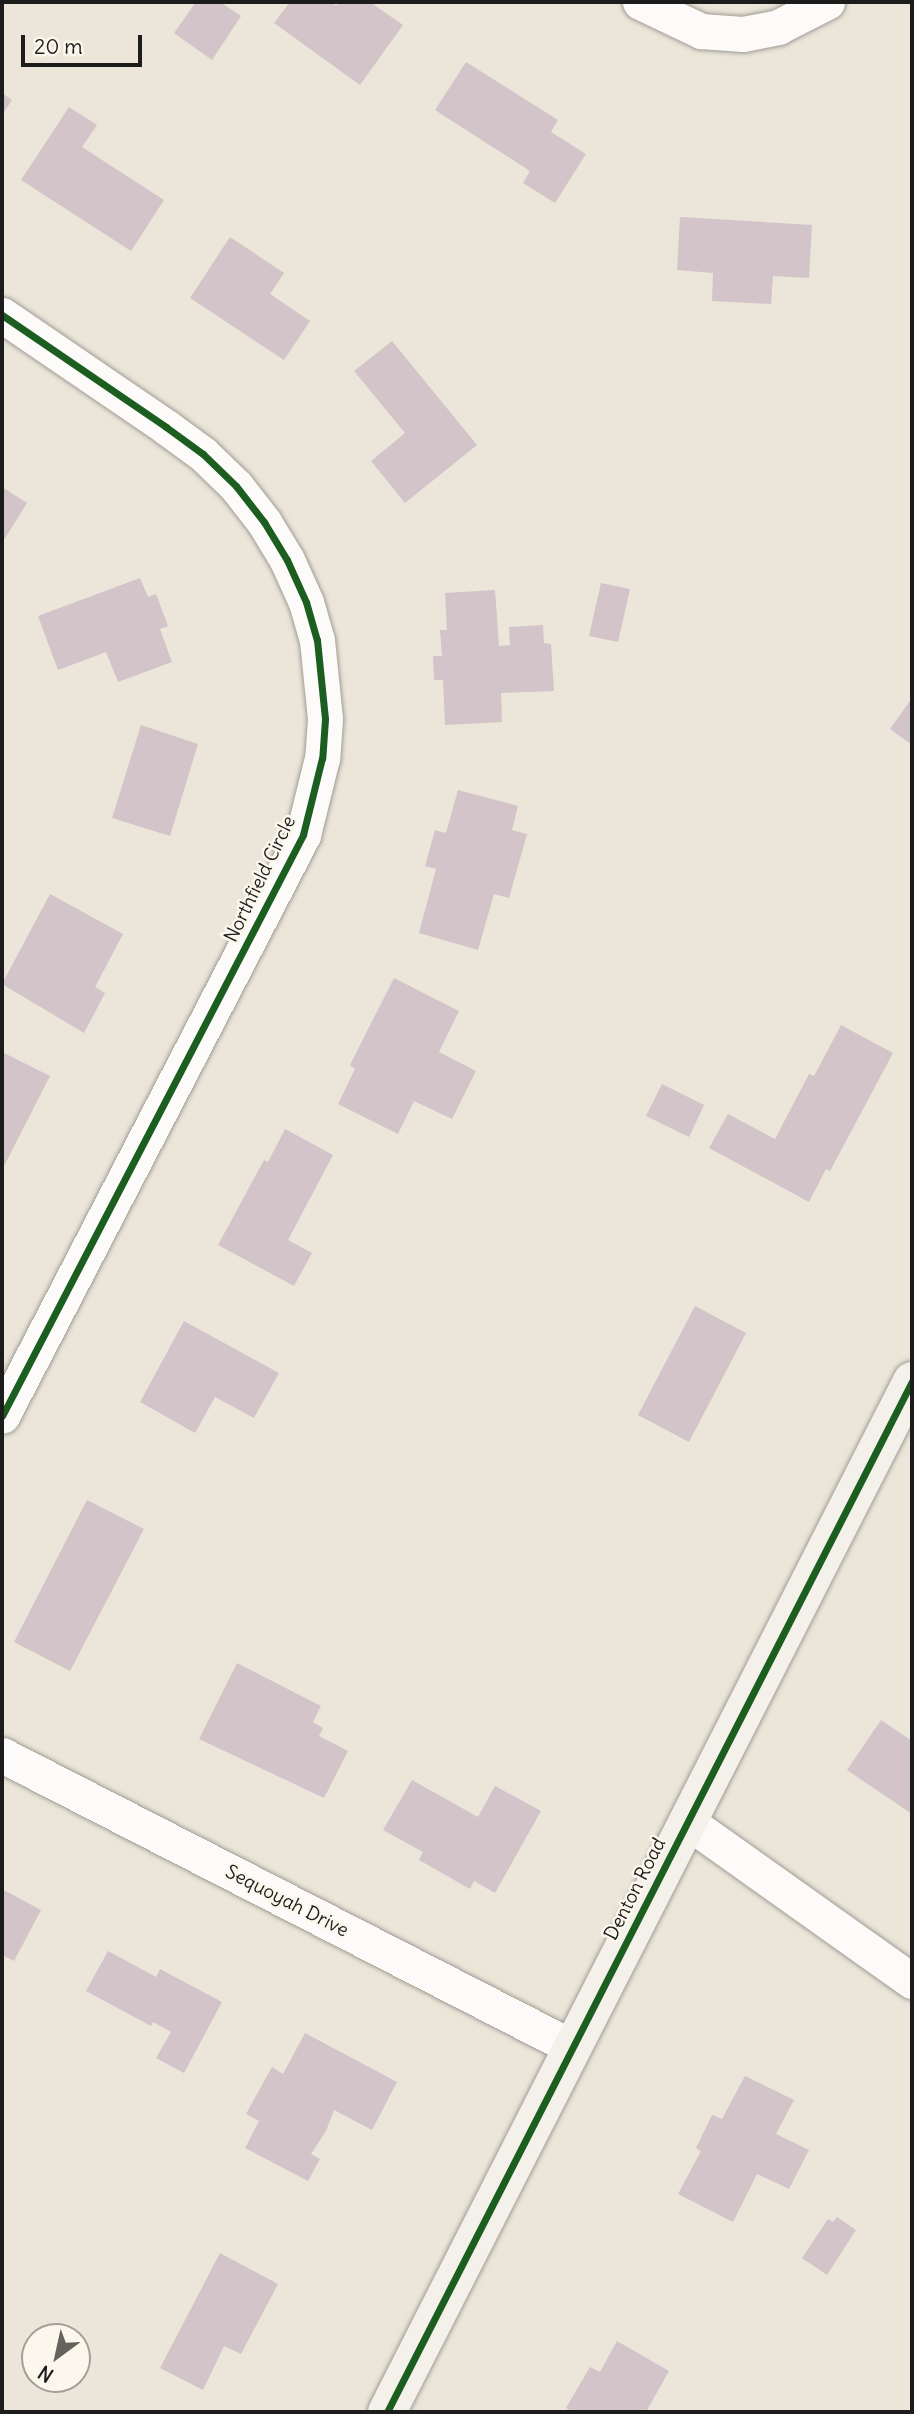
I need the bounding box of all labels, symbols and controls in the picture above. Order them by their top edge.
scale bar [24,21,145,65]
text: 20 m [34,33,83,60]
street label: Northfield Circle [220,812,300,946]
street label: Denton Road [599,1834,671,1944]
street label: Sequoyah Drive [222,1860,352,1942]
north arrow [21,2323,91,2393]
text: N [34,2360,58,2388]

